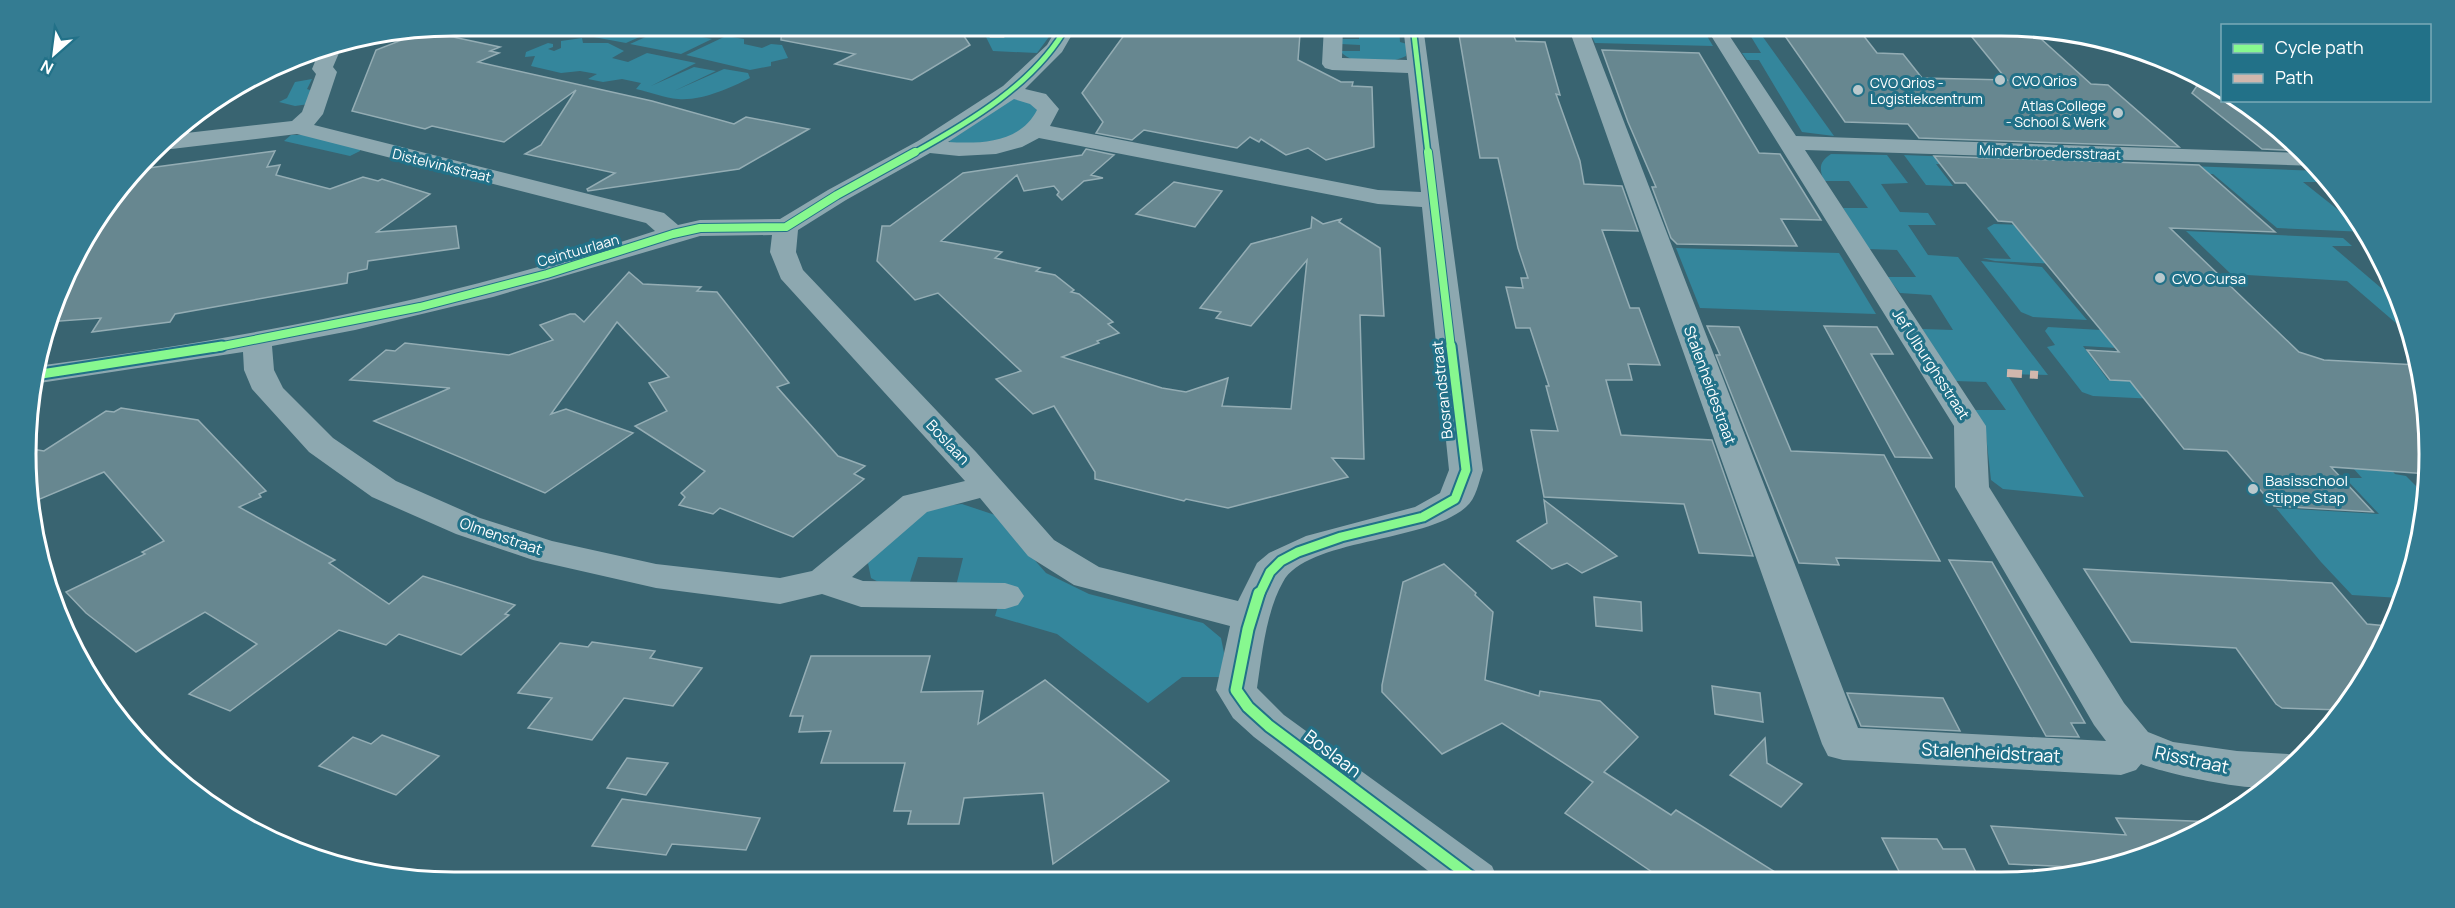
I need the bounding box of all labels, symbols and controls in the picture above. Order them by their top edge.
north arrow [24,24,84,84]
legend [2221,24,2431,102]
text: Cycle path [2275,35,2364,59]
text: N [37,55,57,80]
text: Path [2275,65,2313,89]
place label: CVO Qrios [2012,71,2077,90]
place label: CVO Qrios - Logistiekcentrum [1870,73,1983,108]
marker: CVO Qrios [1993,73,2007,87]
marker: CVO Qrios - Logistiekcentrum [1851,83,1865,97]
place label: Atlas College - School & Werk [2006,96,2107,131]
marker: Atlas College - School & Werk [2111,106,2125,120]
street label: Minderbroedersstraat [1979,140,2122,164]
street label: Distelvinkstraat [391,144,494,187]
street label: Ceintuurlaan [535,229,621,271]
place label: CVO Cursa [2172,268,2246,289]
marker: CVO Cursa [2153,271,2167,285]
street label: Jef Ulburghsstraat [1887,304,1975,424]
street label: Stalenheidestraat [1679,323,1741,447]
street label: Bosrandstraat [1426,340,1458,440]
street label: Boslaan [922,415,974,469]
place label: Basisschool Stippe Stap [2265,470,2348,508]
marker: Basisschool Stippe Stap [2246,482,2260,496]
street label: Olmenstraat [457,512,545,560]
street label: Boslaan [1299,724,1367,782]
street label: Stalenheidstraat [1921,736,2061,768]
street label: Risstraat [2153,739,2231,779]

